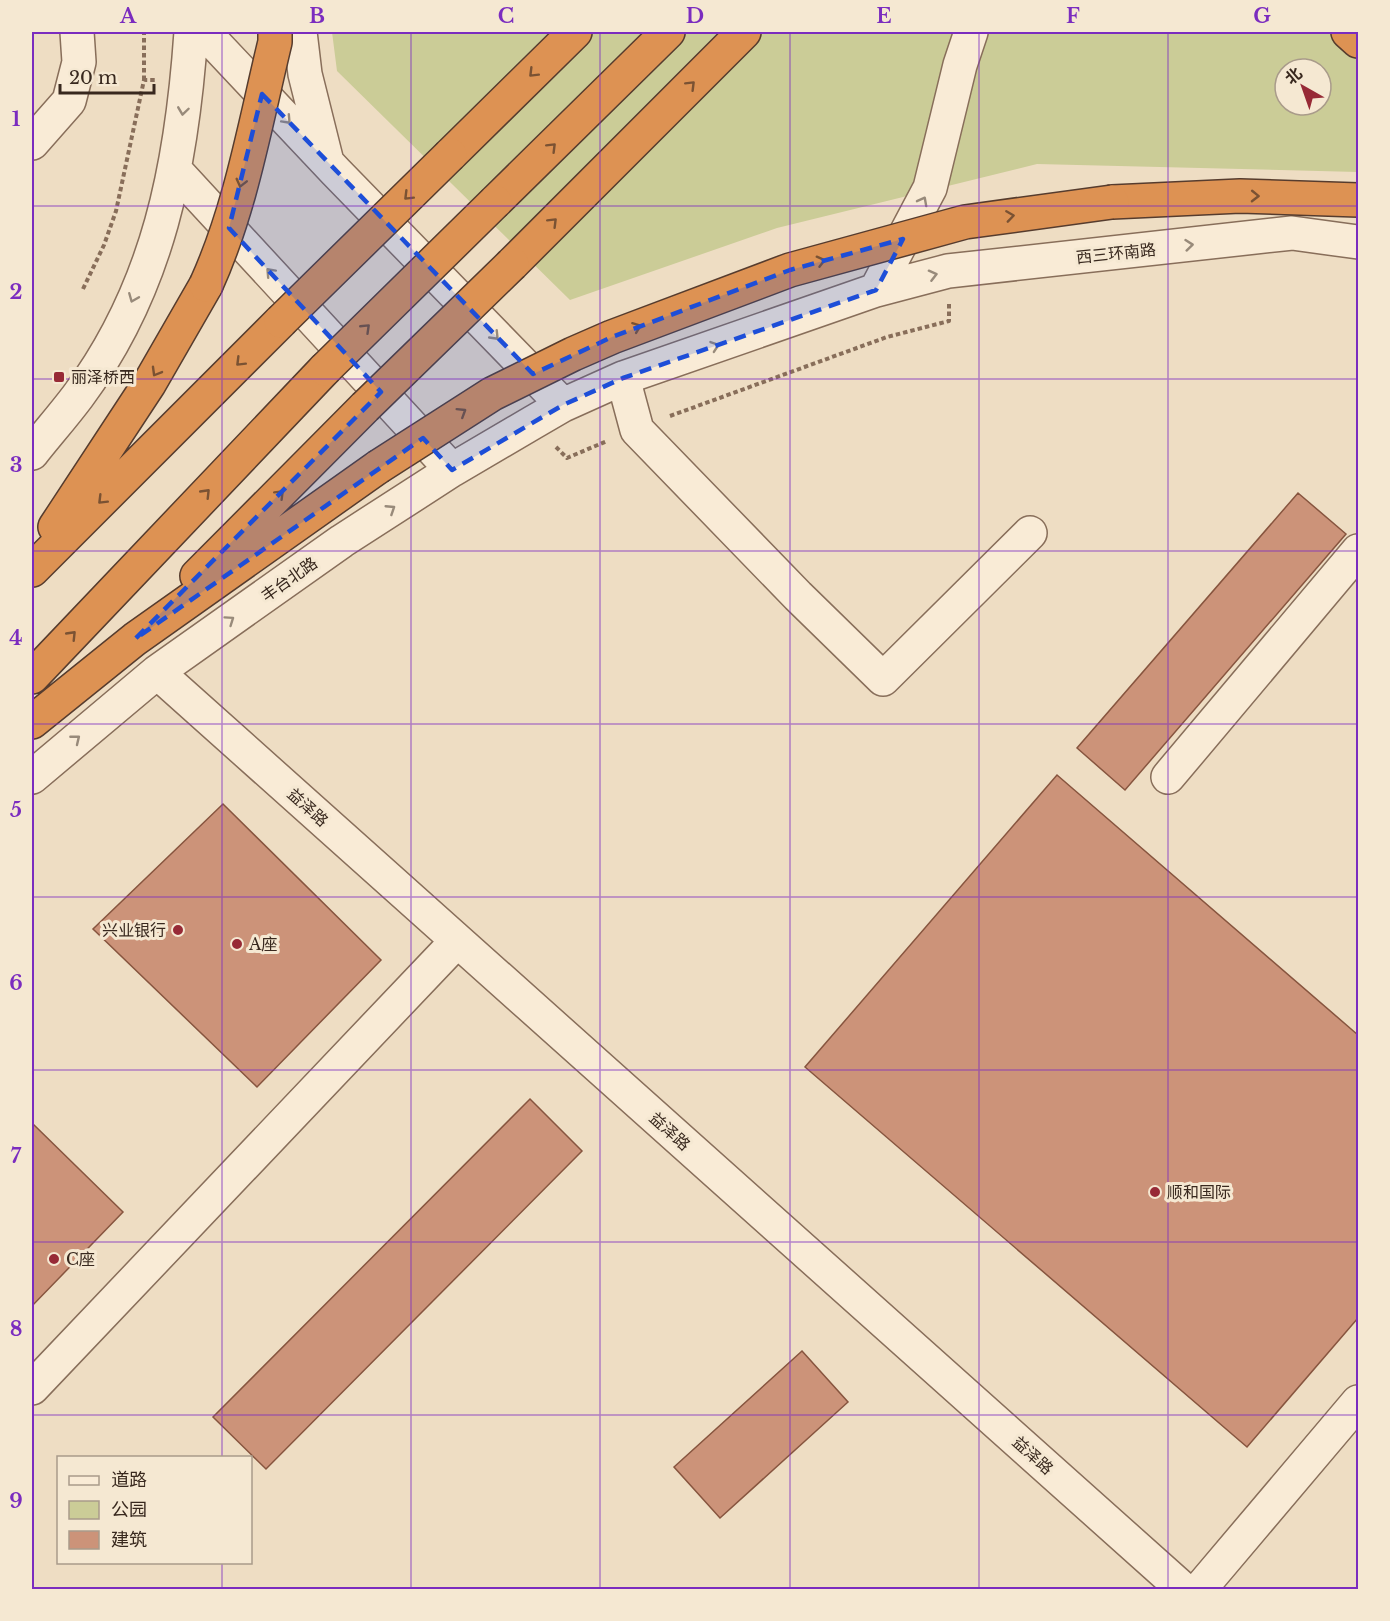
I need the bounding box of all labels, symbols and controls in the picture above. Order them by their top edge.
text: A [119,4,137,28]
text: B [309,4,325,28]
text: C [498,4,514,28]
text: D [686,4,704,28]
text: E [876,4,892,28]
text: F [1066,4,1080,28]
text: G [1253,4,1271,28]
scale bar [60,57,154,95]
north arrow [1273,57,1333,117]
text: 北 [1281,63,1306,88]
one-way arrow [529,65,540,76]
text: 20 m [69,67,117,89]
one-way arrow [684,81,695,91]
one-way arrow [178,106,190,115]
text: 1 [12,107,21,131]
one-way arrow [280,113,291,123]
one-way arrow [544,143,555,154]
one-way arrow [236,178,249,188]
one-way arrow [404,188,415,199]
one-way arrow [1250,190,1259,203]
one-way arrow [916,197,927,207]
one-way arrow [1006,210,1015,222]
one-way arrow [546,219,557,229]
street label: 西三环南路 [1075,239,1157,267]
one-way arrow [1184,239,1193,252]
one-way arrow [815,256,826,268]
one-way arrow [266,269,277,279]
one-way arrow [927,270,937,283]
text: 2 [9,280,23,304]
one-way arrow [128,292,140,303]
one-way arrow [631,322,642,334]
one-way arrow [359,325,370,336]
one-way arrow [488,328,499,339]
one-way arrow [709,340,720,353]
one-way arrow [236,355,247,366]
one-way arrow [152,366,163,376]
place label: 丽泽桥西 [71,367,135,387]
marker: 丽泽桥西 [52,370,66,384]
one-way arrow [456,409,467,420]
text: 3 [10,453,22,477]
one-way arrow [199,490,210,501]
one-way arrow [272,490,283,501]
one-way arrow [98,493,108,504]
one-way arrow [385,505,395,517]
street label: 丰台北路 [257,552,321,606]
one-way arrow [224,616,235,627]
text: 4 [9,626,23,650]
one-way arrow [65,631,76,641]
one-way arrow [69,735,80,746]
street label: 益泽路 [283,784,333,830]
text: 5 [10,798,22,822]
place label: 兴业银行 [102,920,166,940]
marker: 兴业银行 [171,923,185,937]
place label: A座 [248,934,277,954]
marker: A座 [230,937,244,951]
text: 6 [9,971,23,995]
street label: 益泽路 [645,1108,695,1154]
text: 7 [11,1144,22,1168]
place label: 顺和国际 [1167,1182,1231,1202]
marker: 顺和国际 [1148,1185,1162,1199]
place label: C座 [66,1249,95,1269]
marker: C座 [47,1252,61,1266]
text: 8 [10,1317,22,1341]
street label: 益泽路 [1008,1432,1058,1478]
legend [57,1456,252,1564]
text: 道路 [111,1469,147,1491]
text: 9 [9,1489,23,1513]
text: 公园 [111,1499,147,1521]
text: 建筑 [111,1529,147,1551]

